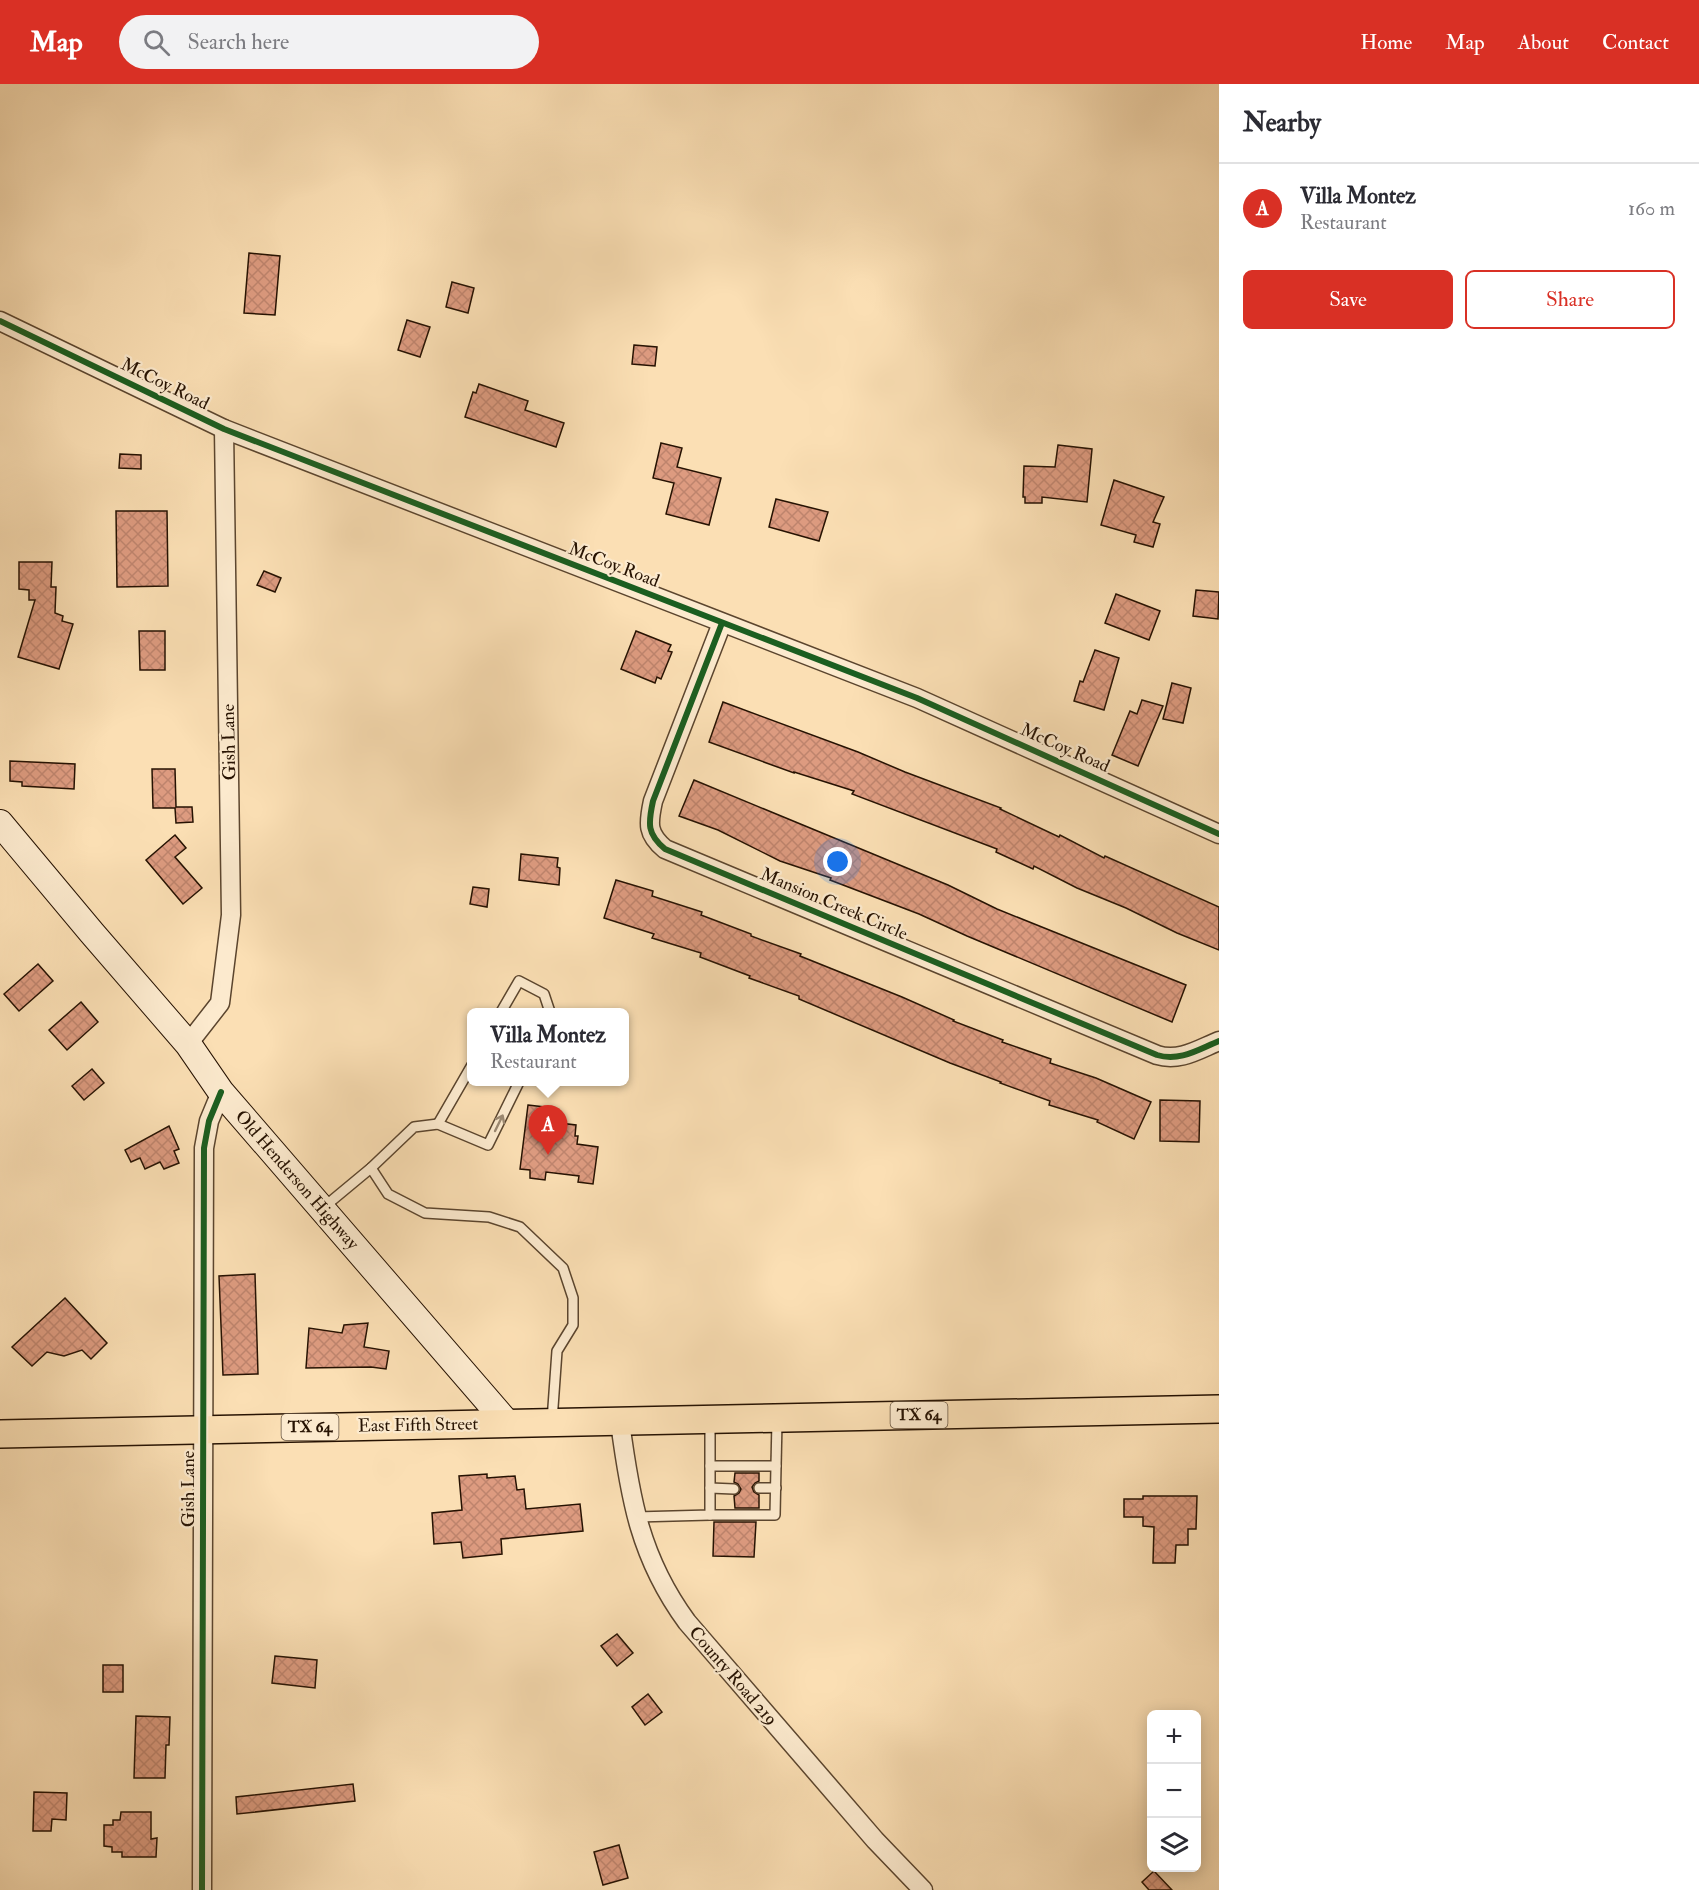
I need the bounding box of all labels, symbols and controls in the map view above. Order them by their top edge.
search box [119,15,539,69]
text: Map [30,25,83,60]
icon: search [140,26,173,59]
text: Search here [188,28,289,56]
text: Home [1360,29,1412,56]
text: Map [1445,29,1485,56]
text: About [1518,29,1569,56]
text: Contact [1602,29,1669,56]
text: Nearby [1243,107,1321,139]
text: Villa Montez [1300,182,1416,210]
text: A [1256,196,1269,221]
text: 160 m [1628,196,1675,221]
text: Restaurant [1300,210,1387,235]
button: Save [1243,270,1453,329]
button: Share [1465,270,1675,329]
street label: McCoy Road [117,353,213,415]
street label: McCoy Road [565,537,663,593]
street label: Gish Lane [217,703,241,780]
street label: McCoy Road [1017,718,1113,778]
your location [823,847,852,876]
street label: Mansion Creek Circle [757,863,911,946]
popup [467,1008,629,1086]
text: Villa Montez [490,1021,606,1049]
text: Restaurant [490,1049,577,1074]
street label: Old Henderson Highway [230,1105,365,1255]
pin: A [528,1106,568,1155]
one-way arrow [494,1114,506,1132]
road number: TX 64 [890,1402,948,1428]
street label: East Fifth Street [358,1412,479,1438]
road number: TX 64 [282,1414,338,1440]
street label: Gish Lane [177,1450,200,1527]
street label: County Road 219 [684,1622,782,1730]
map controls [1147,1710,1201,1872]
button: + [1147,1710,1201,1764]
button: − [1147,1764,1201,1818]
button: layers [1147,1818,1201,1872]

